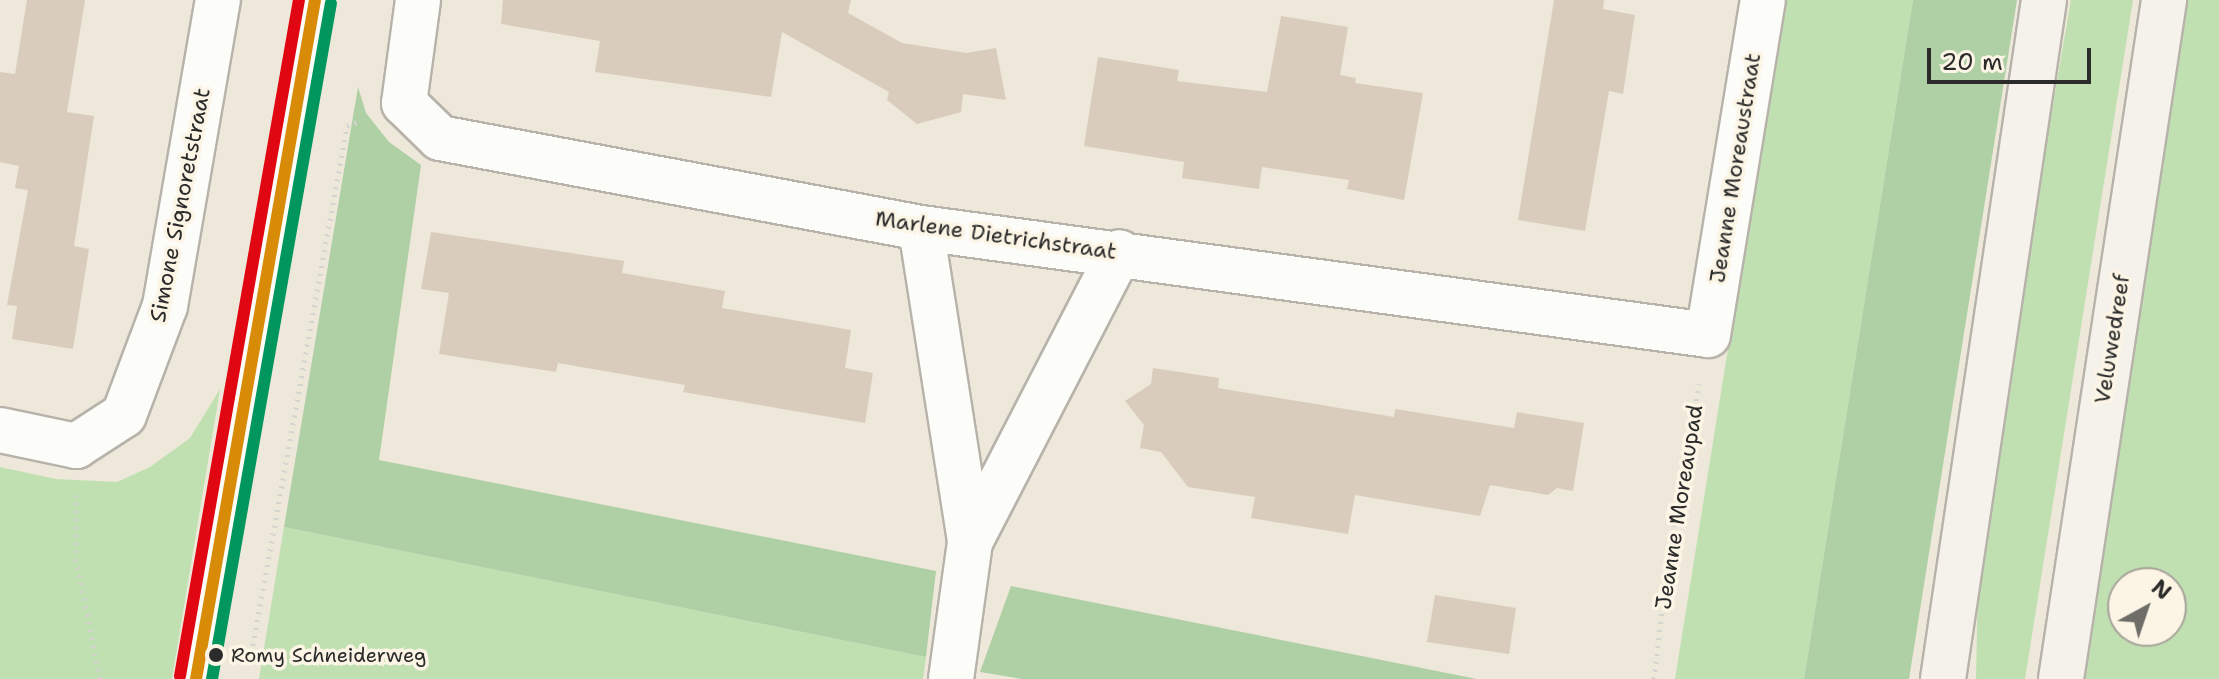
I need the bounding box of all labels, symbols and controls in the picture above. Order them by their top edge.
scale bar [1931,32,2095,82]
text: 20 m [1941,46,2003,78]
street label: Jeanne Moreaustraat [1704,51,1766,285]
street label: Simone Signoretstraat [144,86,216,324]
street label: Marlene Dietrichstraat [874,205,1118,265]
street label: Veluwedreef [2089,272,2135,406]
street label: Jeanne Moreaupad [1650,403,1708,611]
north arrow [2107,567,2187,647]
text: N [2145,573,2177,606]
place label: Romy Schneiderweg [231,643,426,667]
marker: Romy Schneiderweg [208,647,224,663]

